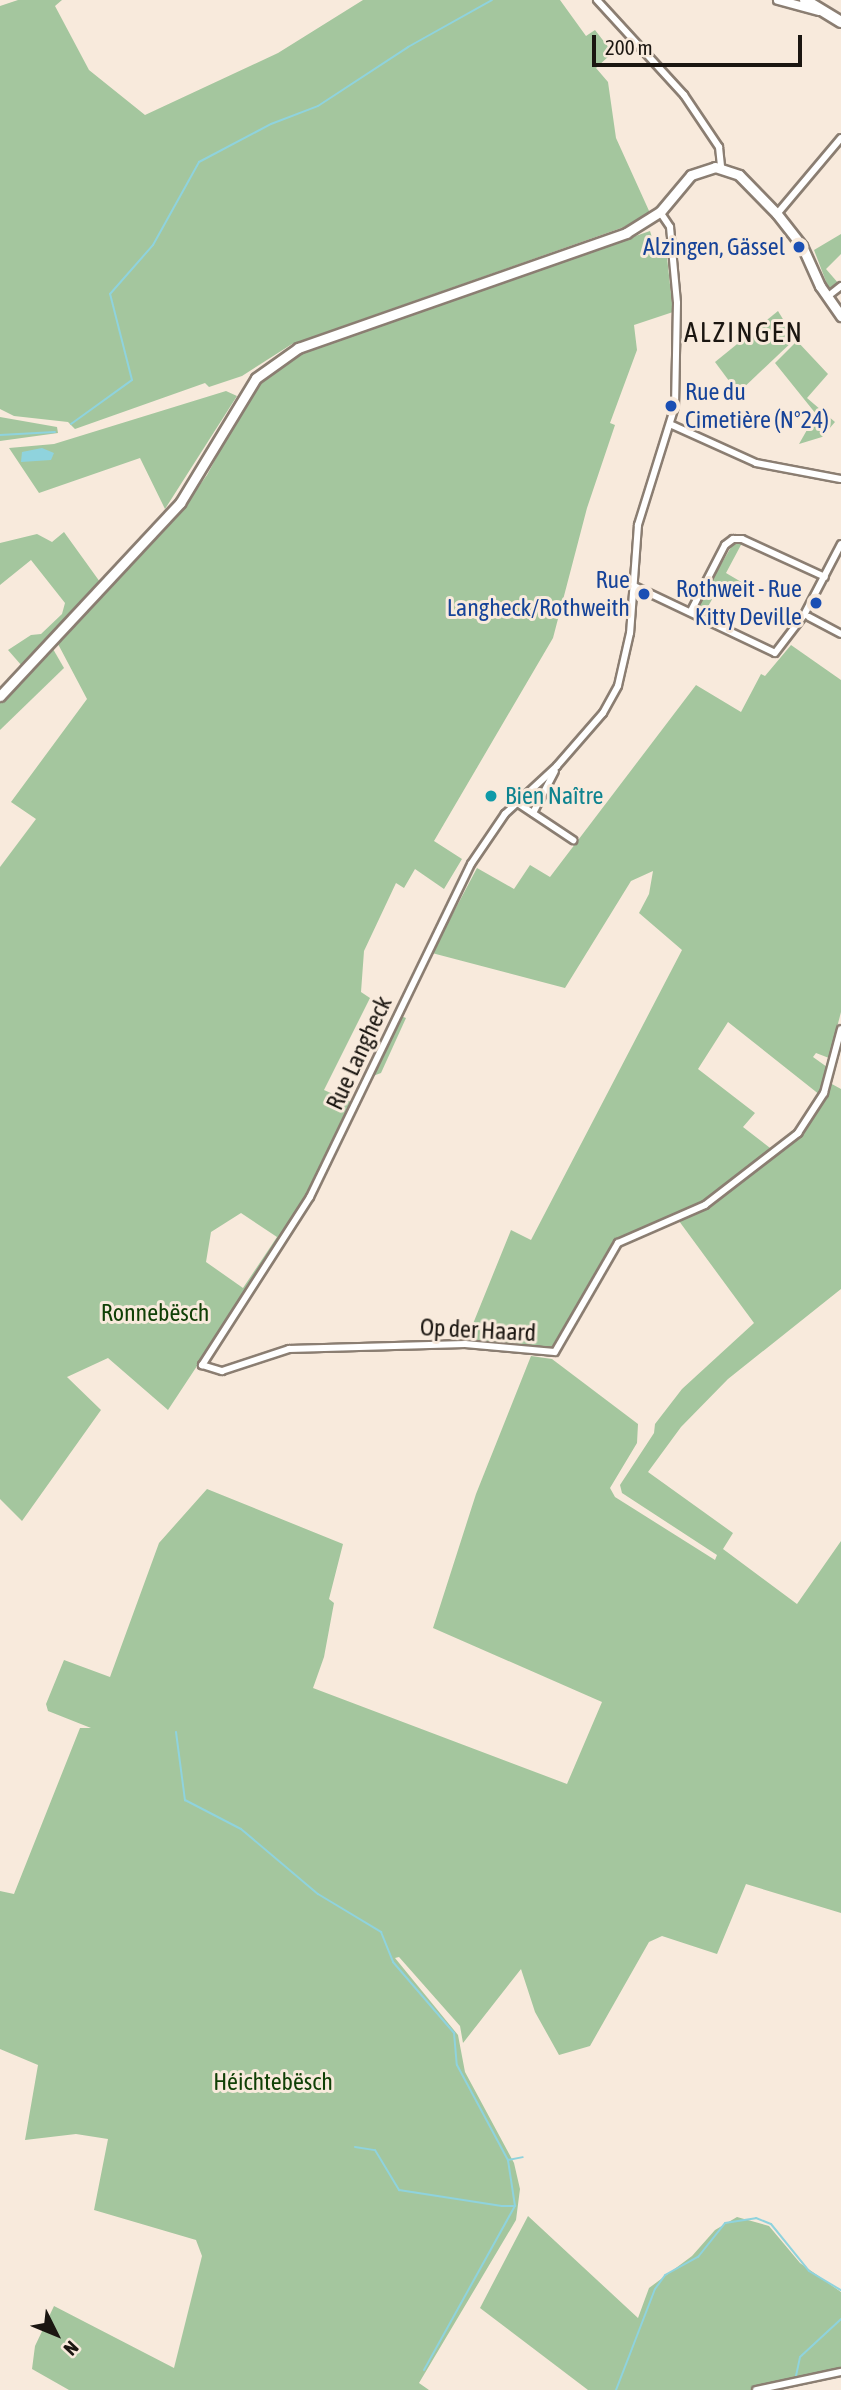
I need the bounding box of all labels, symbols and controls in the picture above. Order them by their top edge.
scale bar [596,21,806,65]
text: 200 m [605,35,653,59]
place label: Alzingen, Gässel [643,233,785,261]
marker: Alzingen, Gässel [791,239,807,255]
district label: ALZINGEN [685,315,803,349]
place label: Rue du Cimetière (N°24) [685,378,829,434]
marker: Rue du Cimetière (N°24) [663,398,679,414]
place label: Rue Langheck/Rothweith [447,566,630,622]
place label: Rothweit - Rue Kitty Deville [676,575,802,631]
marker: Rue Langheck/Rothweith [636,586,652,602]
marker: Rothweit - Rue Kitty Deville [808,595,824,611]
place label: Bien Naître [505,782,603,810]
marker: Bien Naître [483,788,499,804]
street label: Rue Langheck [320,992,398,1114]
park label: Ronnebësch [101,1299,209,1327]
street label: Op der Haard [419,1313,537,1347]
park label: Héichtebësch [213,2068,333,2096]
north arrow [21,2299,91,2369]
text: N [59,2337,83,2360]

